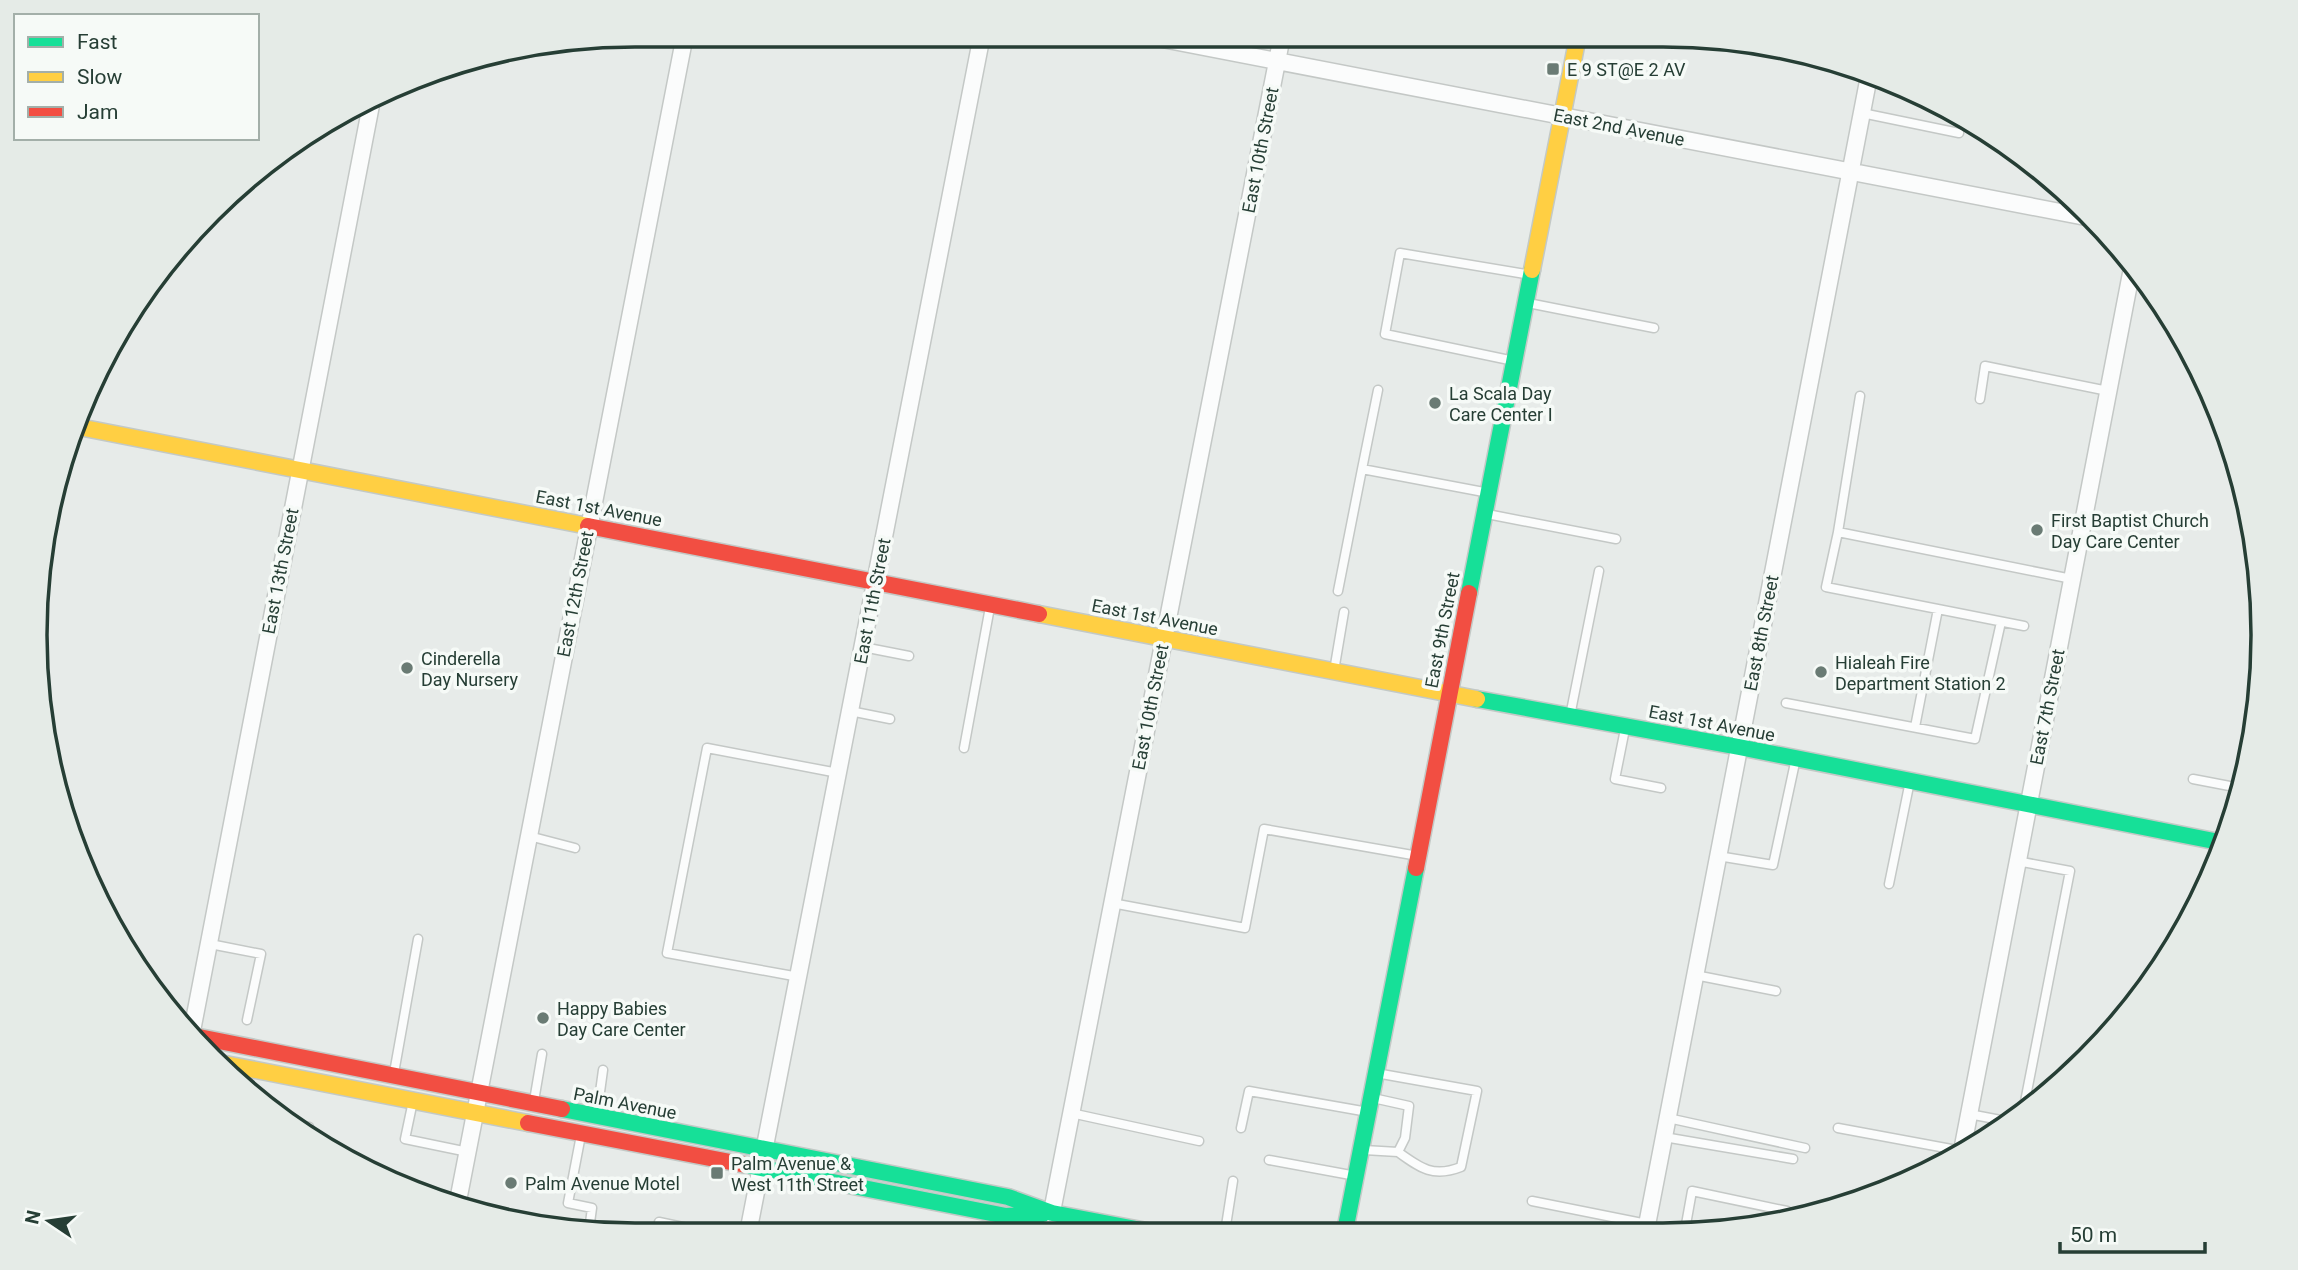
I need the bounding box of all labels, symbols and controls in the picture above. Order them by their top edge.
legend [14,14,259,140]
text: Fast [77,30,118,54]
place label: E 9 ST@E 2 AV [1567,59,1686,80]
marker: E 9 ST@E 2 AV [1545,61,1561,77]
text: Slow [77,65,123,89]
street label: East 10th Street [1238,85,1283,215]
text: Jam [77,100,118,124]
street label: East 2nd Avenue [1552,104,1686,150]
place label: La Scala Day Care Center I [1449,383,1553,425]
marker: La Scala Day Care Center I [1427,395,1443,411]
street label: East 1st Avenue [534,485,664,531]
street label: East 13th Street [258,506,303,636]
place label: First Baptist Church Day Care Center [2051,510,2209,552]
marker: First Baptist Church Day Care Center [2029,522,2045,538]
street label: East 12th Street [553,529,598,659]
street label: East 11th Street [850,536,895,666]
street label: East 9th Street [1420,570,1464,690]
street label: East 8th Street [1739,573,1783,693]
street label: East 1st Avenue [1090,594,1220,640]
street label: East 10th Street [1128,642,1173,772]
street label: East 7th Street [2025,647,2069,767]
place label: Cinderella Day Nursery [421,648,518,690]
place label: Hialeah Fire Department Station 2 [1835,652,2006,694]
marker: Cinderella Day Nursery [399,660,415,676]
marker: Hialeah Fire Department Station 2 [1813,664,1829,680]
street label: East 1st Avenue [1647,700,1777,746]
place label: Happy Babies Day Care Center [557,998,686,1040]
marker: Happy Babies Day Care Center [535,1010,551,1026]
street label: Palm Avenue [572,1083,678,1123]
place label: Palm Avenue & West 11th Street [731,1153,864,1195]
marker: Palm Avenue & West 11th Street [709,1165,725,1181]
place label: Palm Avenue Motel [525,1173,680,1194]
marker: Palm Avenue Motel [503,1175,519,1191]
north arrow [14,1186,84,1256]
text: N [20,1208,46,1226]
scale bar [2060,1210,2205,1254]
text: 50 m [2070,1223,2117,1247]

